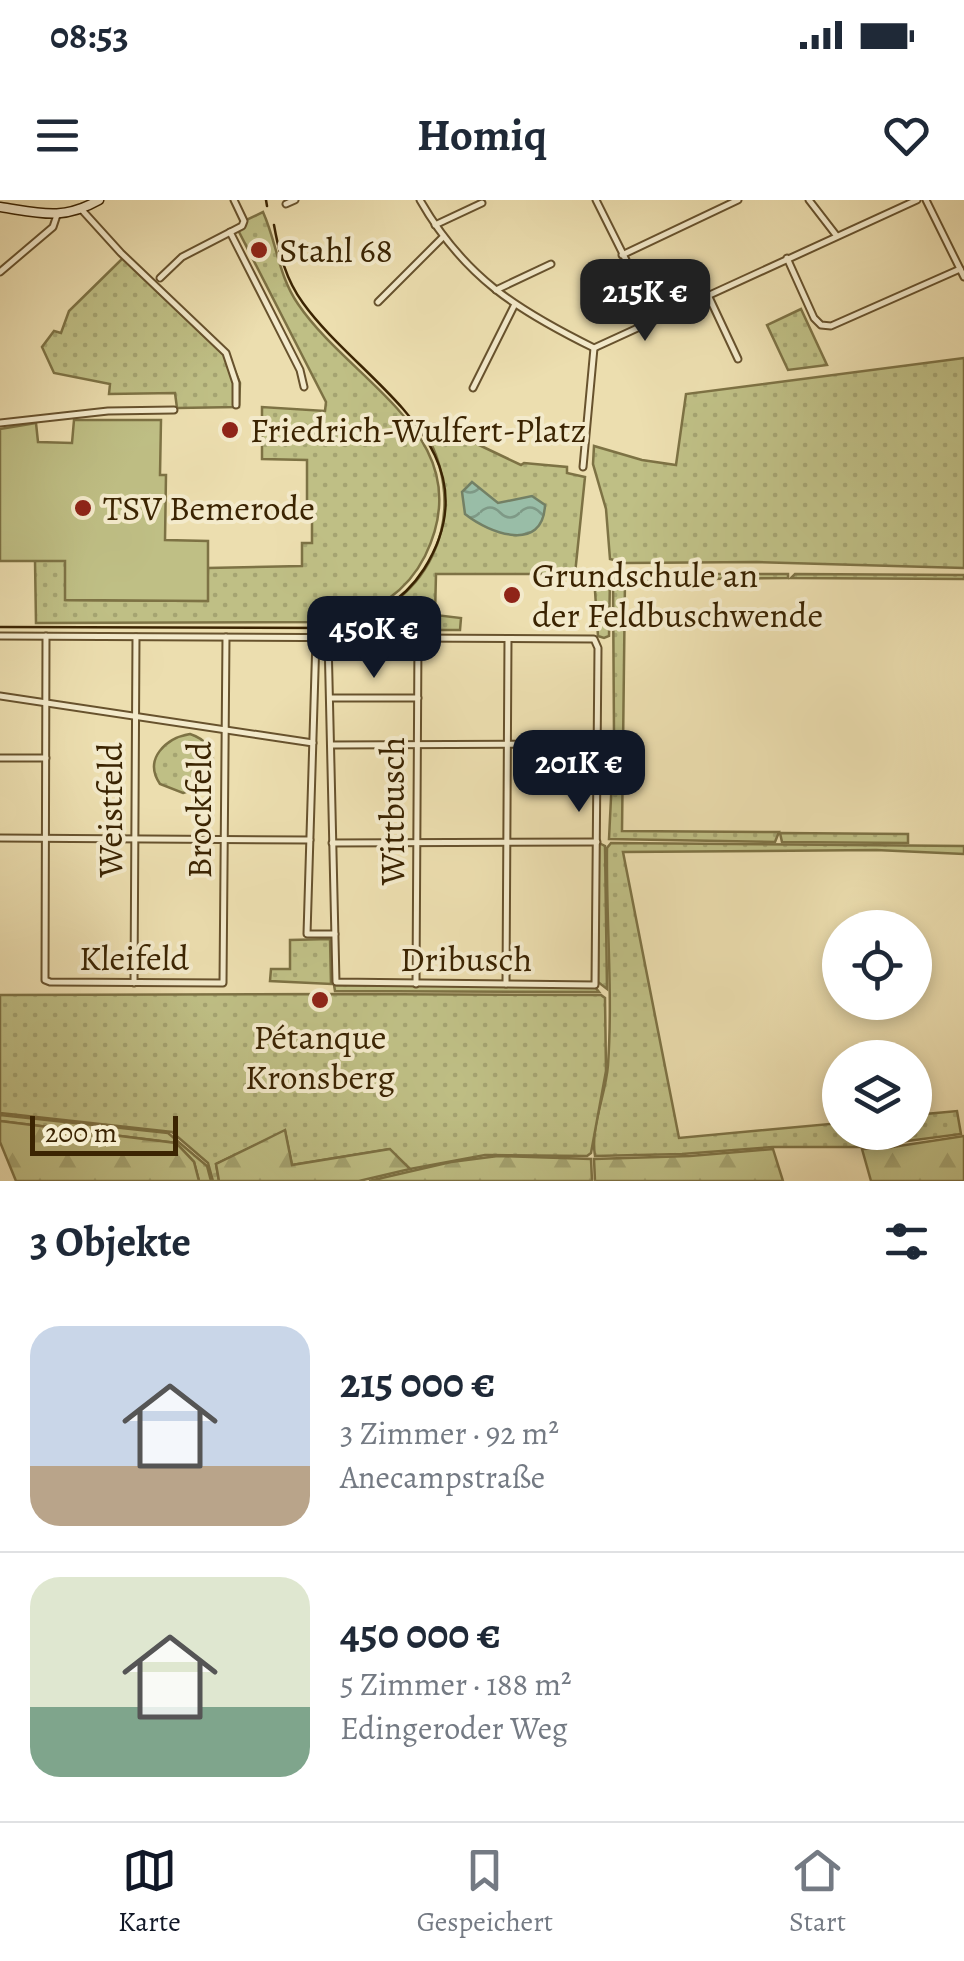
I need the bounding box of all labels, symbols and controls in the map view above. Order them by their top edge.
text: 08:53 [50,9,129,61]
text: Homiq [417,104,547,166]
icon: menu [30,108,85,163]
icon: heart [879,108,934,163]
place label: Stahl 68 [279,226,393,274]
marker: Stahl 68 [248,239,270,261]
pin: 215K € [564,259,726,344]
text: 215K € [602,269,688,313]
place label: Friedrich-Wulfert-Platz [250,406,587,454]
marker: Friedrich-Wulfert-Platz [219,419,241,441]
place label: TSV Bemerode [103,484,315,532]
marker: TSV Bemerode [72,497,94,519]
place label: Grundschule an der Feldbuschwende [532,551,823,639]
marker: Grundschule an der Feldbuschwende [501,584,523,606]
pin: 450K € [293,596,455,681]
text: 450K € [329,606,419,650]
pin: 201K € [498,730,660,815]
street label: Wittbusch [368,737,416,886]
text: 201K € [535,740,623,784]
street label: Brockfeld [175,741,223,879]
street label: Weistfeld [86,742,134,879]
map controls [822,910,932,1150]
button: locate [822,910,932,1020]
street label: Kleifeld [79,934,189,982]
street label: Dribusch [400,935,532,983]
marker: Pétanque Kronsberg [309,989,331,1011]
place label: Pétanque Kronsberg [245,1013,396,1101]
button: layers [822,1040,932,1150]
scale bar [30,1111,178,1156]
text: 200 m [45,1114,117,1152]
text: 3 Objekte [30,1213,191,1270]
icon: filters [879,1214,934,1269]
text: 215 000 € [340,1354,495,1411]
icon: home [110,1366,230,1486]
text: 3 Zimmer · 92 m² [340,1411,559,1455]
text: Anecampstraße [340,1455,545,1499]
text: 450 000 € [340,1605,501,1662]
icon: home [110,1617,230,1737]
text: 5 Zimmer · 188 m² [340,1662,572,1706]
text: Edingeroder Weg [340,1706,568,1750]
tab: Karte [118,1843,181,1941]
tab: Gespeichert [417,1843,553,1941]
tab: Start [789,1843,846,1941]

